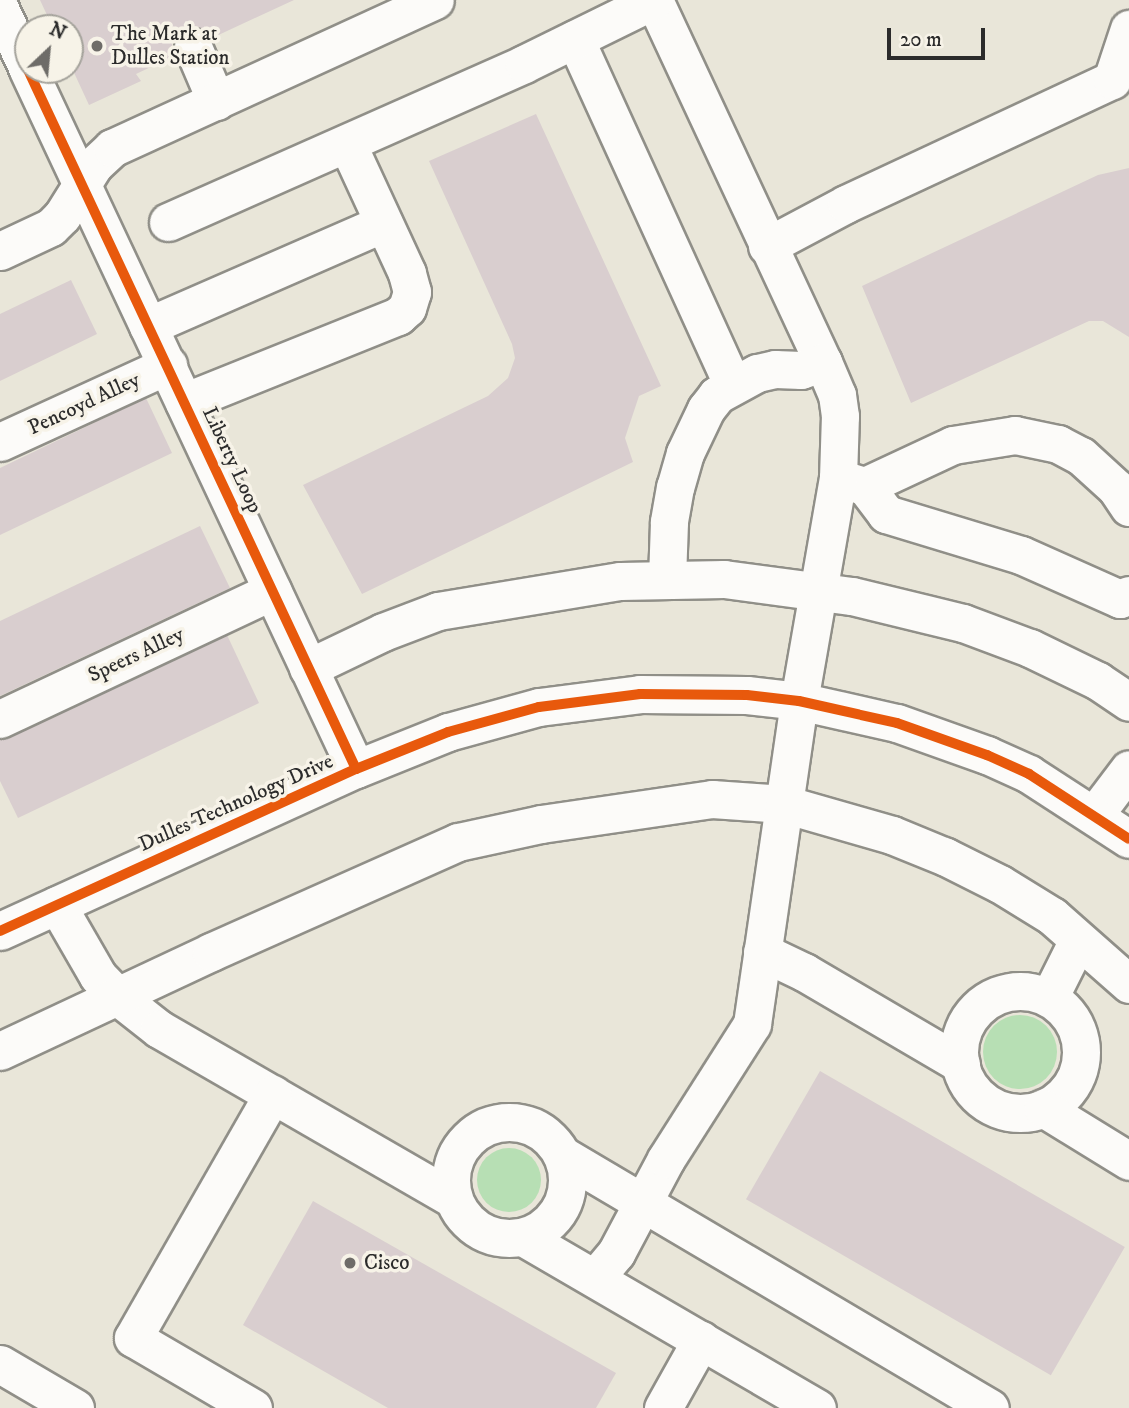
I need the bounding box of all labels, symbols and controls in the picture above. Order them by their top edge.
north arrow [14,14,84,84]
scale bar [891,14,989,58]
text: N [45,18,70,45]
place label: The Mark at Dulles Station [111,21,230,71]
text: 20 m [900,27,942,53]
marker: The Mark at Dulles Station [89,38,105,54]
street label: Pencoyd Alley [24,367,144,441]
street label: Liberty Loop [196,403,268,517]
street label: Speers Alley [84,622,188,688]
street label: Dulles Technology Drive [135,749,337,857]
place label: Cisco [364,1250,410,1276]
marker: Cisco [342,1255,358,1271]

